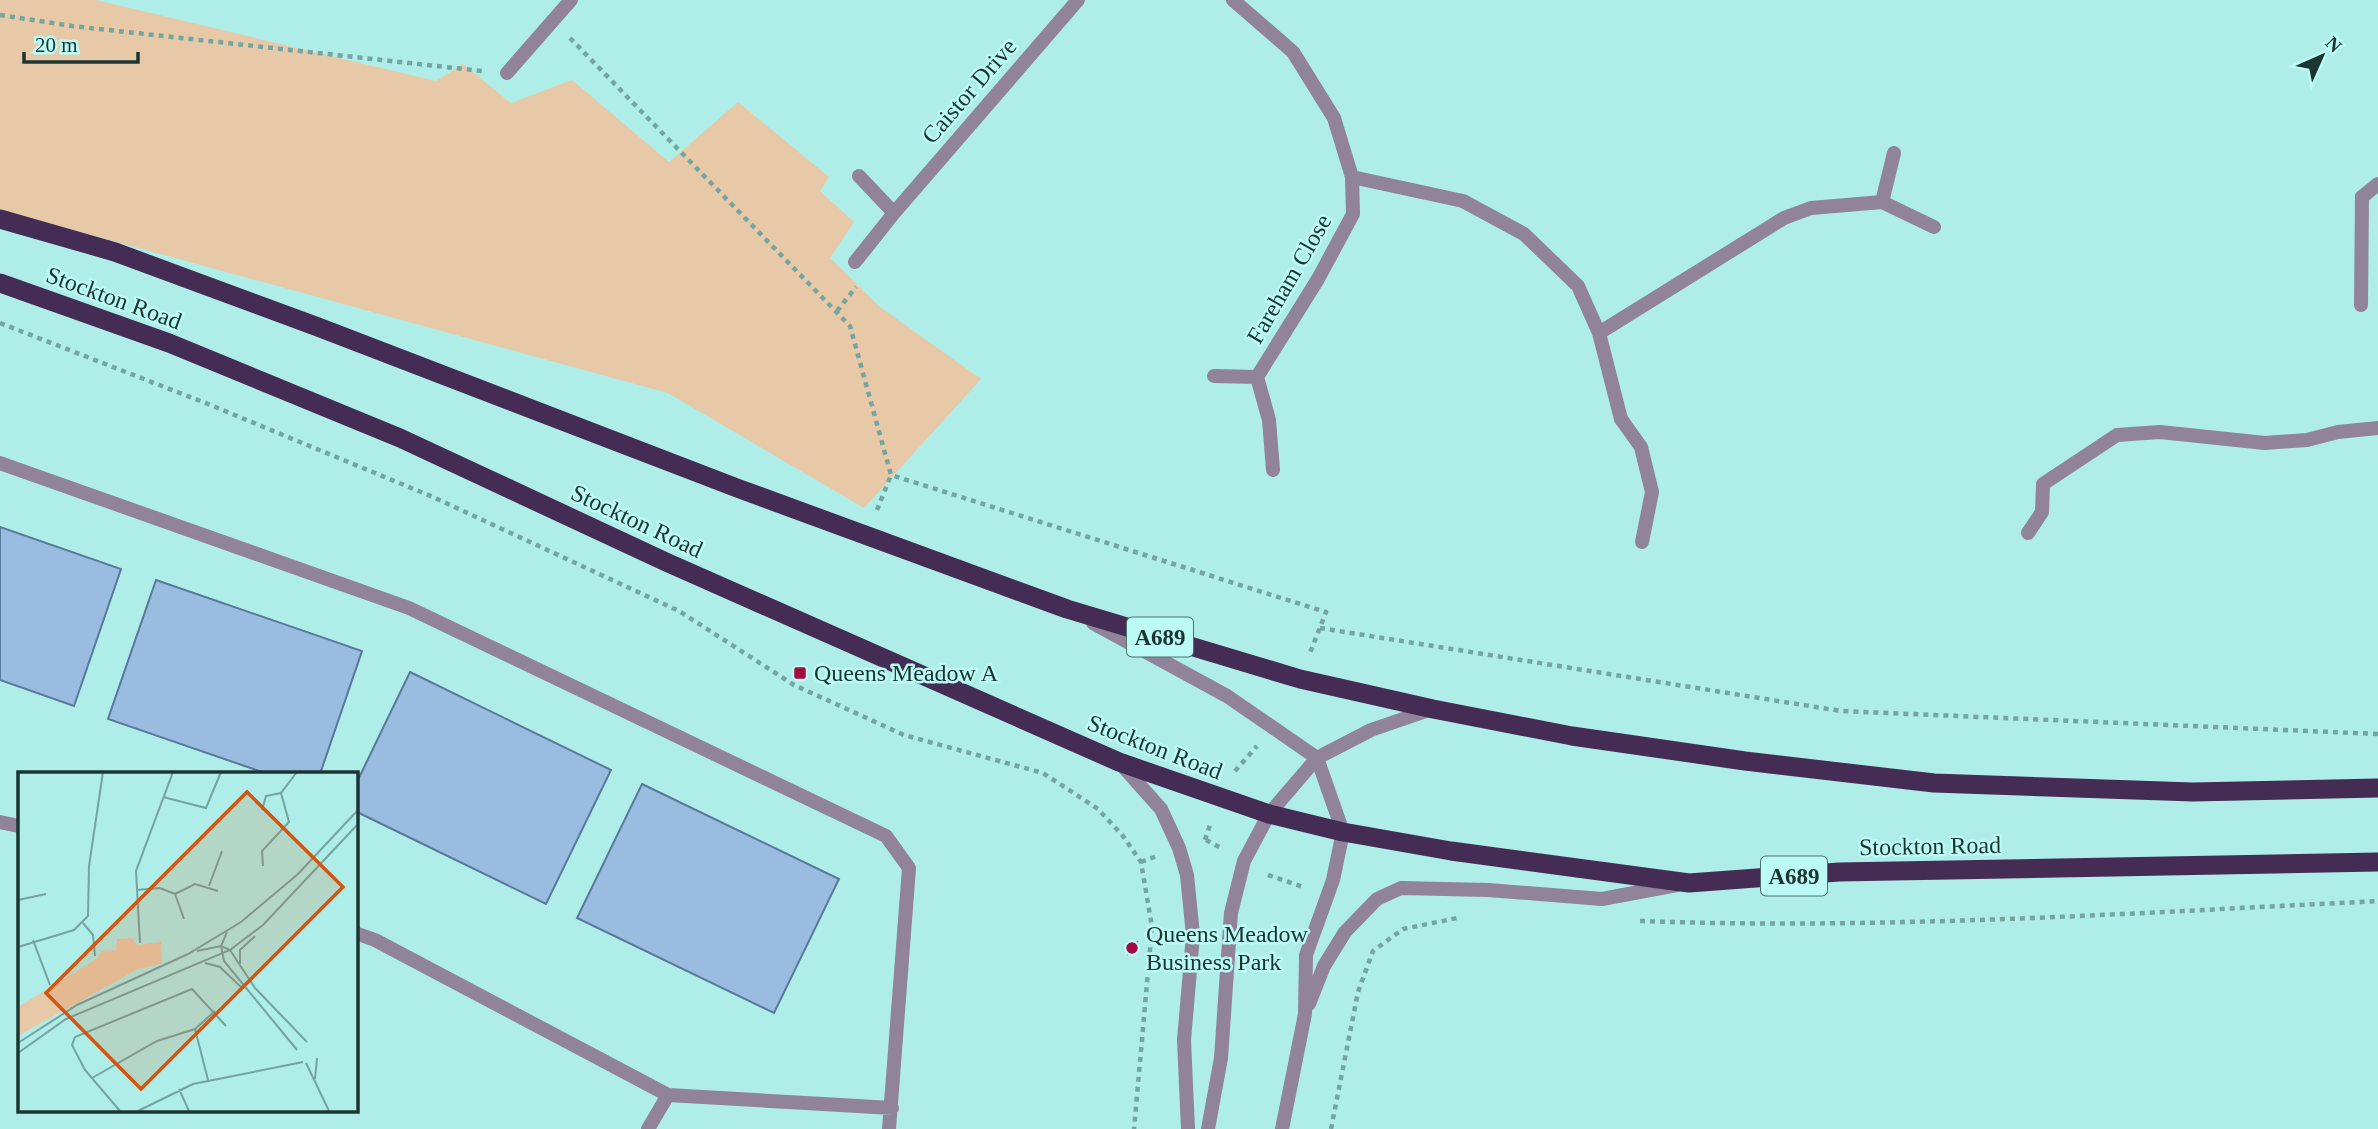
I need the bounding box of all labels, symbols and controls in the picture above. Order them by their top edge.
scale bar [24,21,138,65]
north arrow [2287,21,2357,91]
text: N [2321,32,2346,57]
text: 20 m [35,33,78,57]
street label: Caistor Drive [917,33,1021,149]
street label: Fareham Close [1242,210,1336,348]
street label: Stockton Road [43,262,185,334]
street label: Stockton Road [567,479,707,563]
road number: A689 [1127,618,1193,656]
place label: Queens Meadow A [814,660,999,686]
marker: Queens Meadow A [792,665,808,681]
street label: Stockton Road [1084,709,1226,785]
inset map [18,772,357,1112]
street label: Stockton Road [1859,832,2001,860]
road number: A689 [1761,856,1827,896]
place label: Queens Meadow Business Park [1146,921,1309,975]
marker: Queens Meadow Business Park [1124,940,1140,956]

